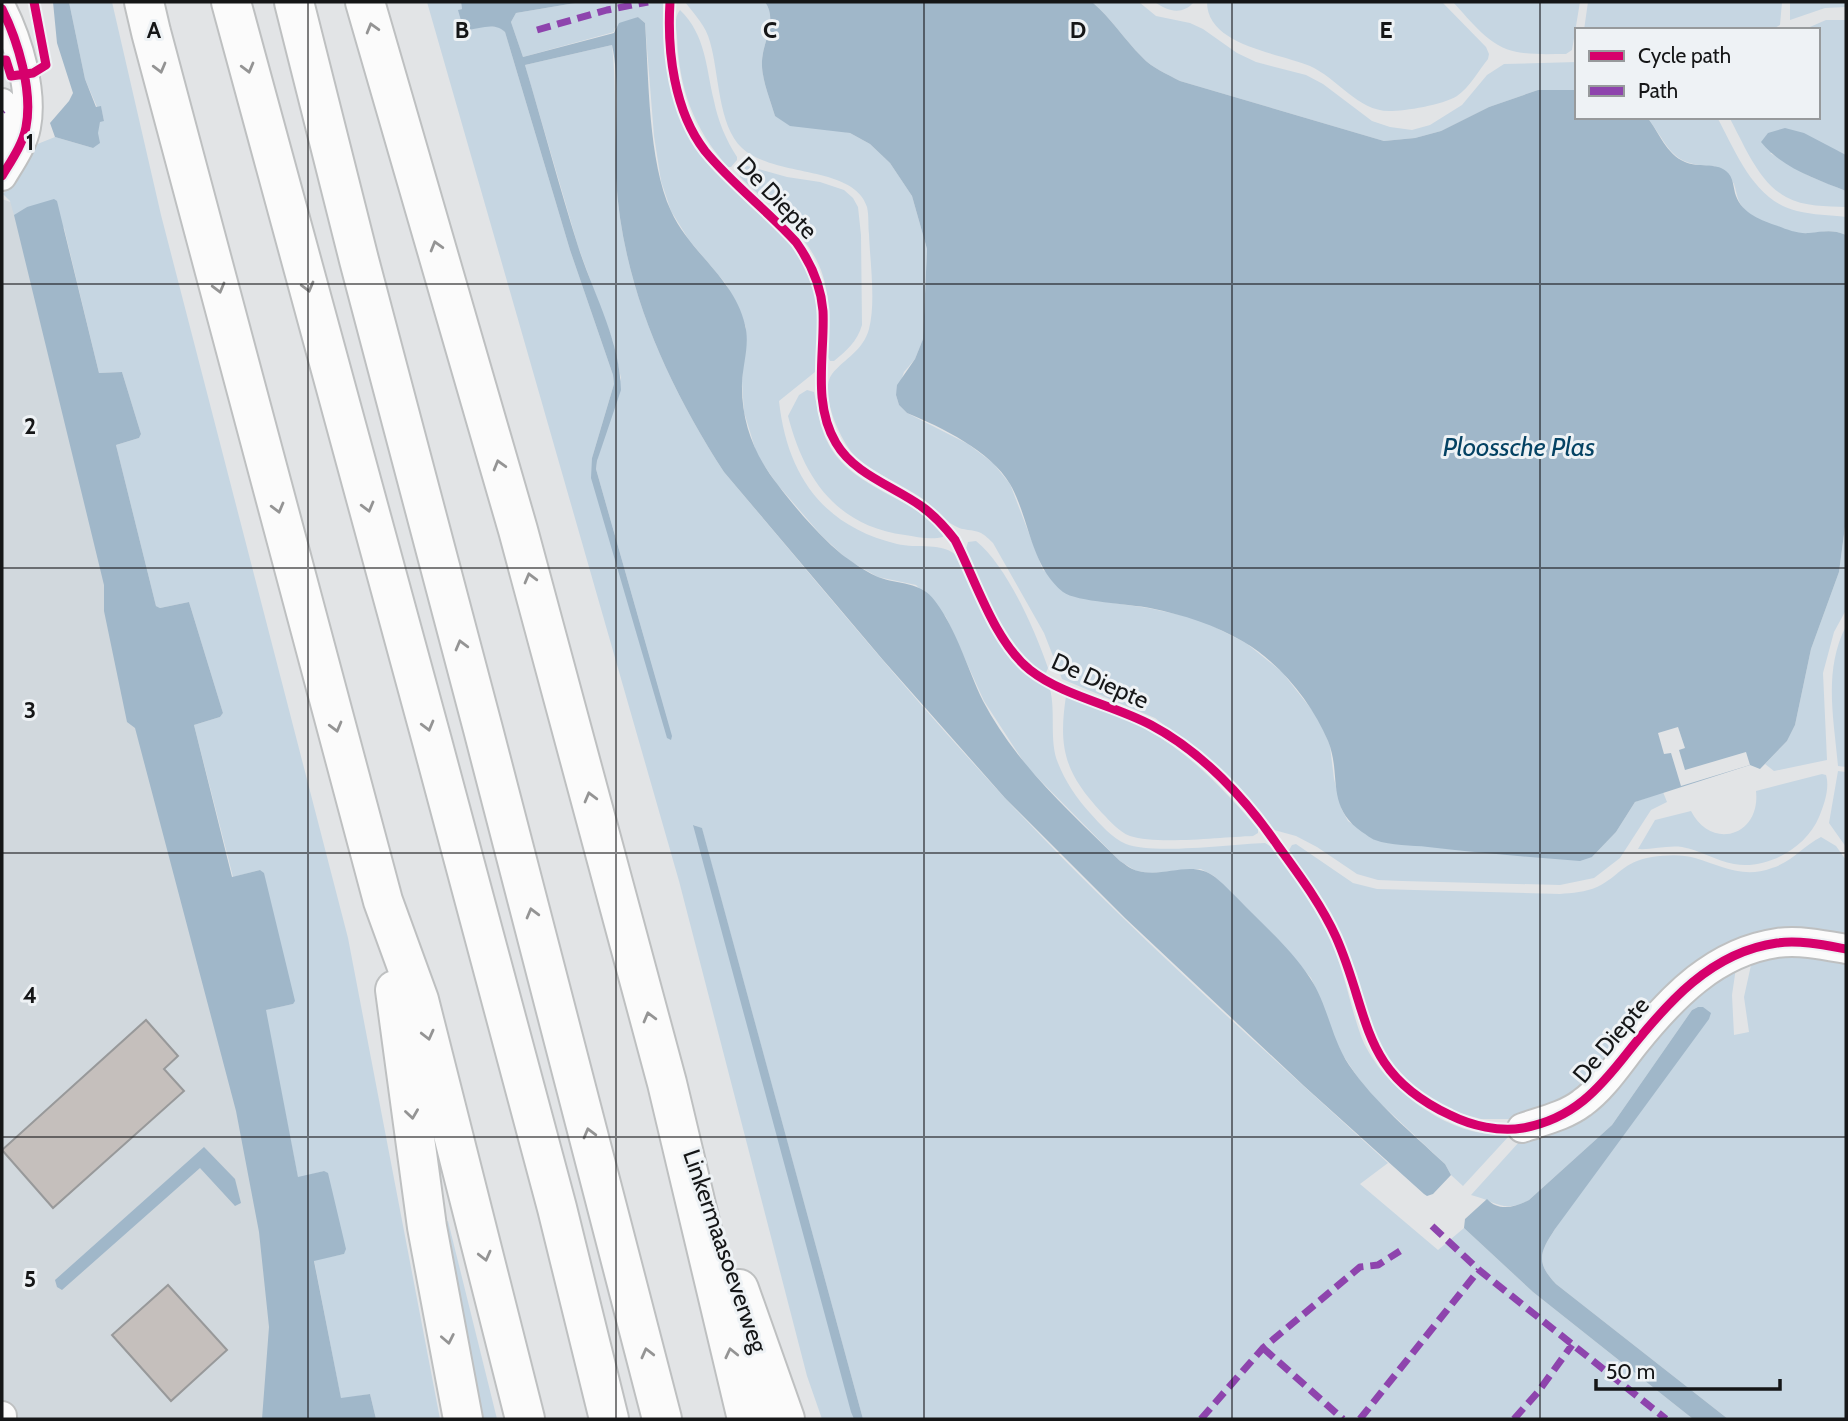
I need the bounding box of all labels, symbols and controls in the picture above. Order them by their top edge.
text: A [147,16,162,44]
text: B [455,16,469,44]
text: C [763,16,777,44]
text: D [1070,16,1086,44]
text: E [1379,16,1393,44]
one-way arrow [366,22,380,34]
legend [1575,28,1820,119]
text: Cycle path [1638,43,1731,68]
one-way arrow [152,62,166,74]
one-way arrow [240,62,254,74]
text: Path [1638,78,1678,103]
text: 1 [26,128,34,156]
street label: De Diepte [731,150,824,245]
one-way arrow [430,240,444,252]
one-way arrow [300,281,314,293]
one-way arrow [211,282,225,294]
text: 2 [24,412,36,440]
water label: Ploossche Plas [1443,431,1595,463]
one-way arrow [492,459,507,471]
one-way arrow [360,500,374,512]
one-way arrow [270,502,284,514]
one-way arrow [524,572,539,584]
one-way arrow [455,639,469,651]
street label: De Diepte [1047,646,1153,715]
text: 3 [24,696,36,724]
one-way arrow [420,720,434,732]
one-way arrow [328,721,343,733]
one-way arrow [584,792,598,804]
one-way arrow [525,907,540,919]
text: 4 [23,981,37,1009]
street label: De Diepte [1566,991,1655,1089]
one-way arrow [643,1011,658,1023]
one-way arrow [420,1029,434,1041]
one-way arrow [404,1109,419,1120]
one-way arrow [583,1127,597,1139]
street label: Linkermaasoeverweg [677,1145,774,1357]
one-way arrow [477,1250,491,1262]
text: 5 [24,1265,36,1293]
one-way arrow [440,1333,455,1345]
one-way arrow [640,1347,655,1359]
one-way arrow [725,1347,740,1359]
scale bar [1596,1348,1780,1392]
text: 50 m [1606,1359,1655,1384]

